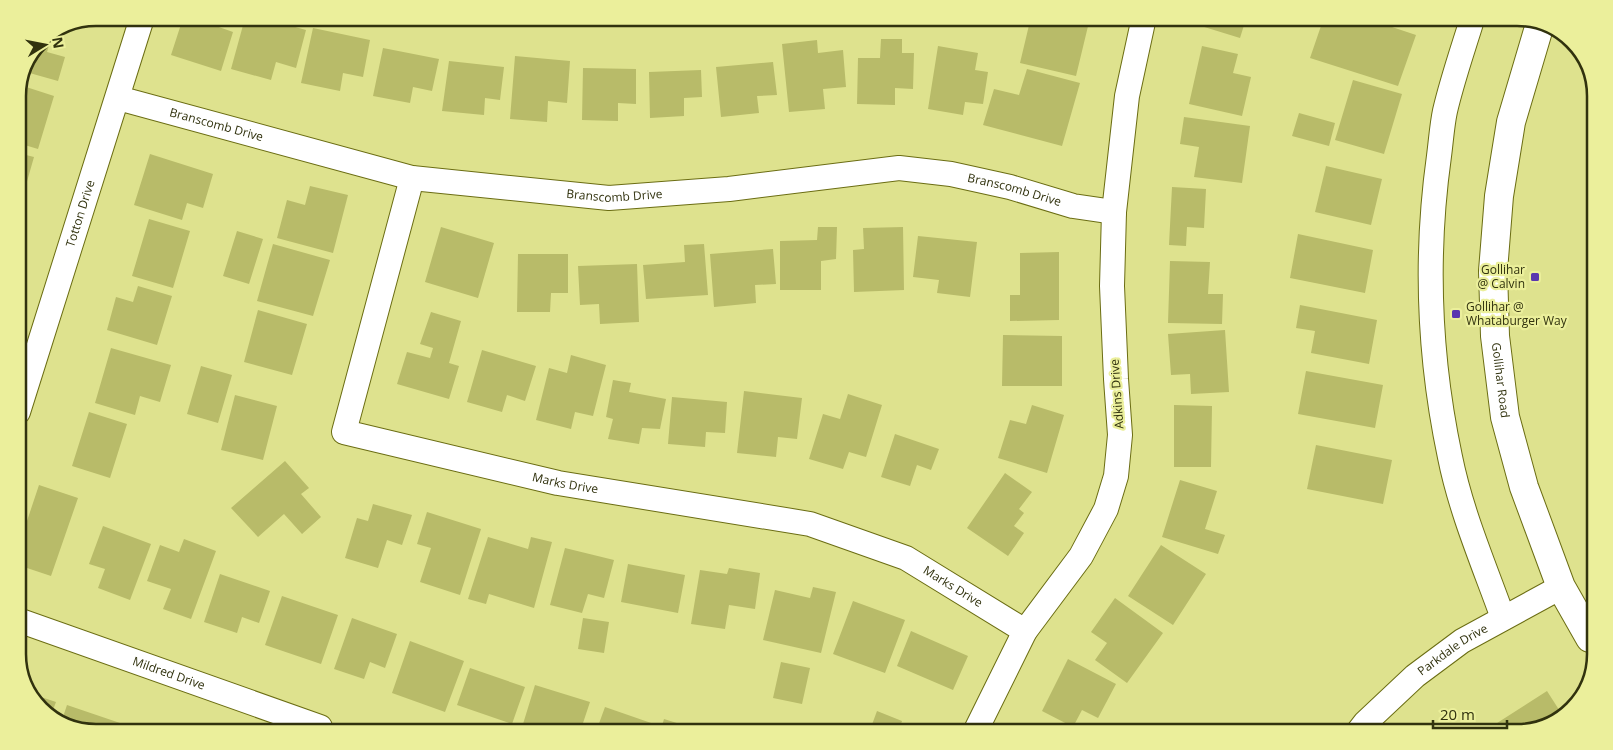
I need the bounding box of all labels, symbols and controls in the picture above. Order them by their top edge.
north arrow [20,20,70,70]
text: N [48,35,69,50]
street label: Branscomb Drive [168,103,266,145]
street label: Branscomb Drive [966,169,1064,210]
street label: Totton Drive [61,178,99,249]
street label: Branscomb Drive [566,185,663,206]
place label: Gollihar @ Calvin [1477,261,1525,292]
marker: Gollihar @ Calvin [1529,271,1541,283]
place label: Gollihar @ Whataburger Way [1466,298,1568,329]
marker: Gollihar @ Whataburger Way [1450,308,1462,320]
street label: Gollihar Road [1488,342,1514,419]
street label: Adkins Drive [1106,358,1127,429]
street label: Marks Drive [530,468,600,497]
street label: Marks Drive [920,562,986,611]
street label: Parkdale Drive [1414,620,1491,679]
street label: Mildred Drive [130,652,208,694]
scale bar [1433,698,1507,730]
text: 20 m [1440,704,1475,724]

